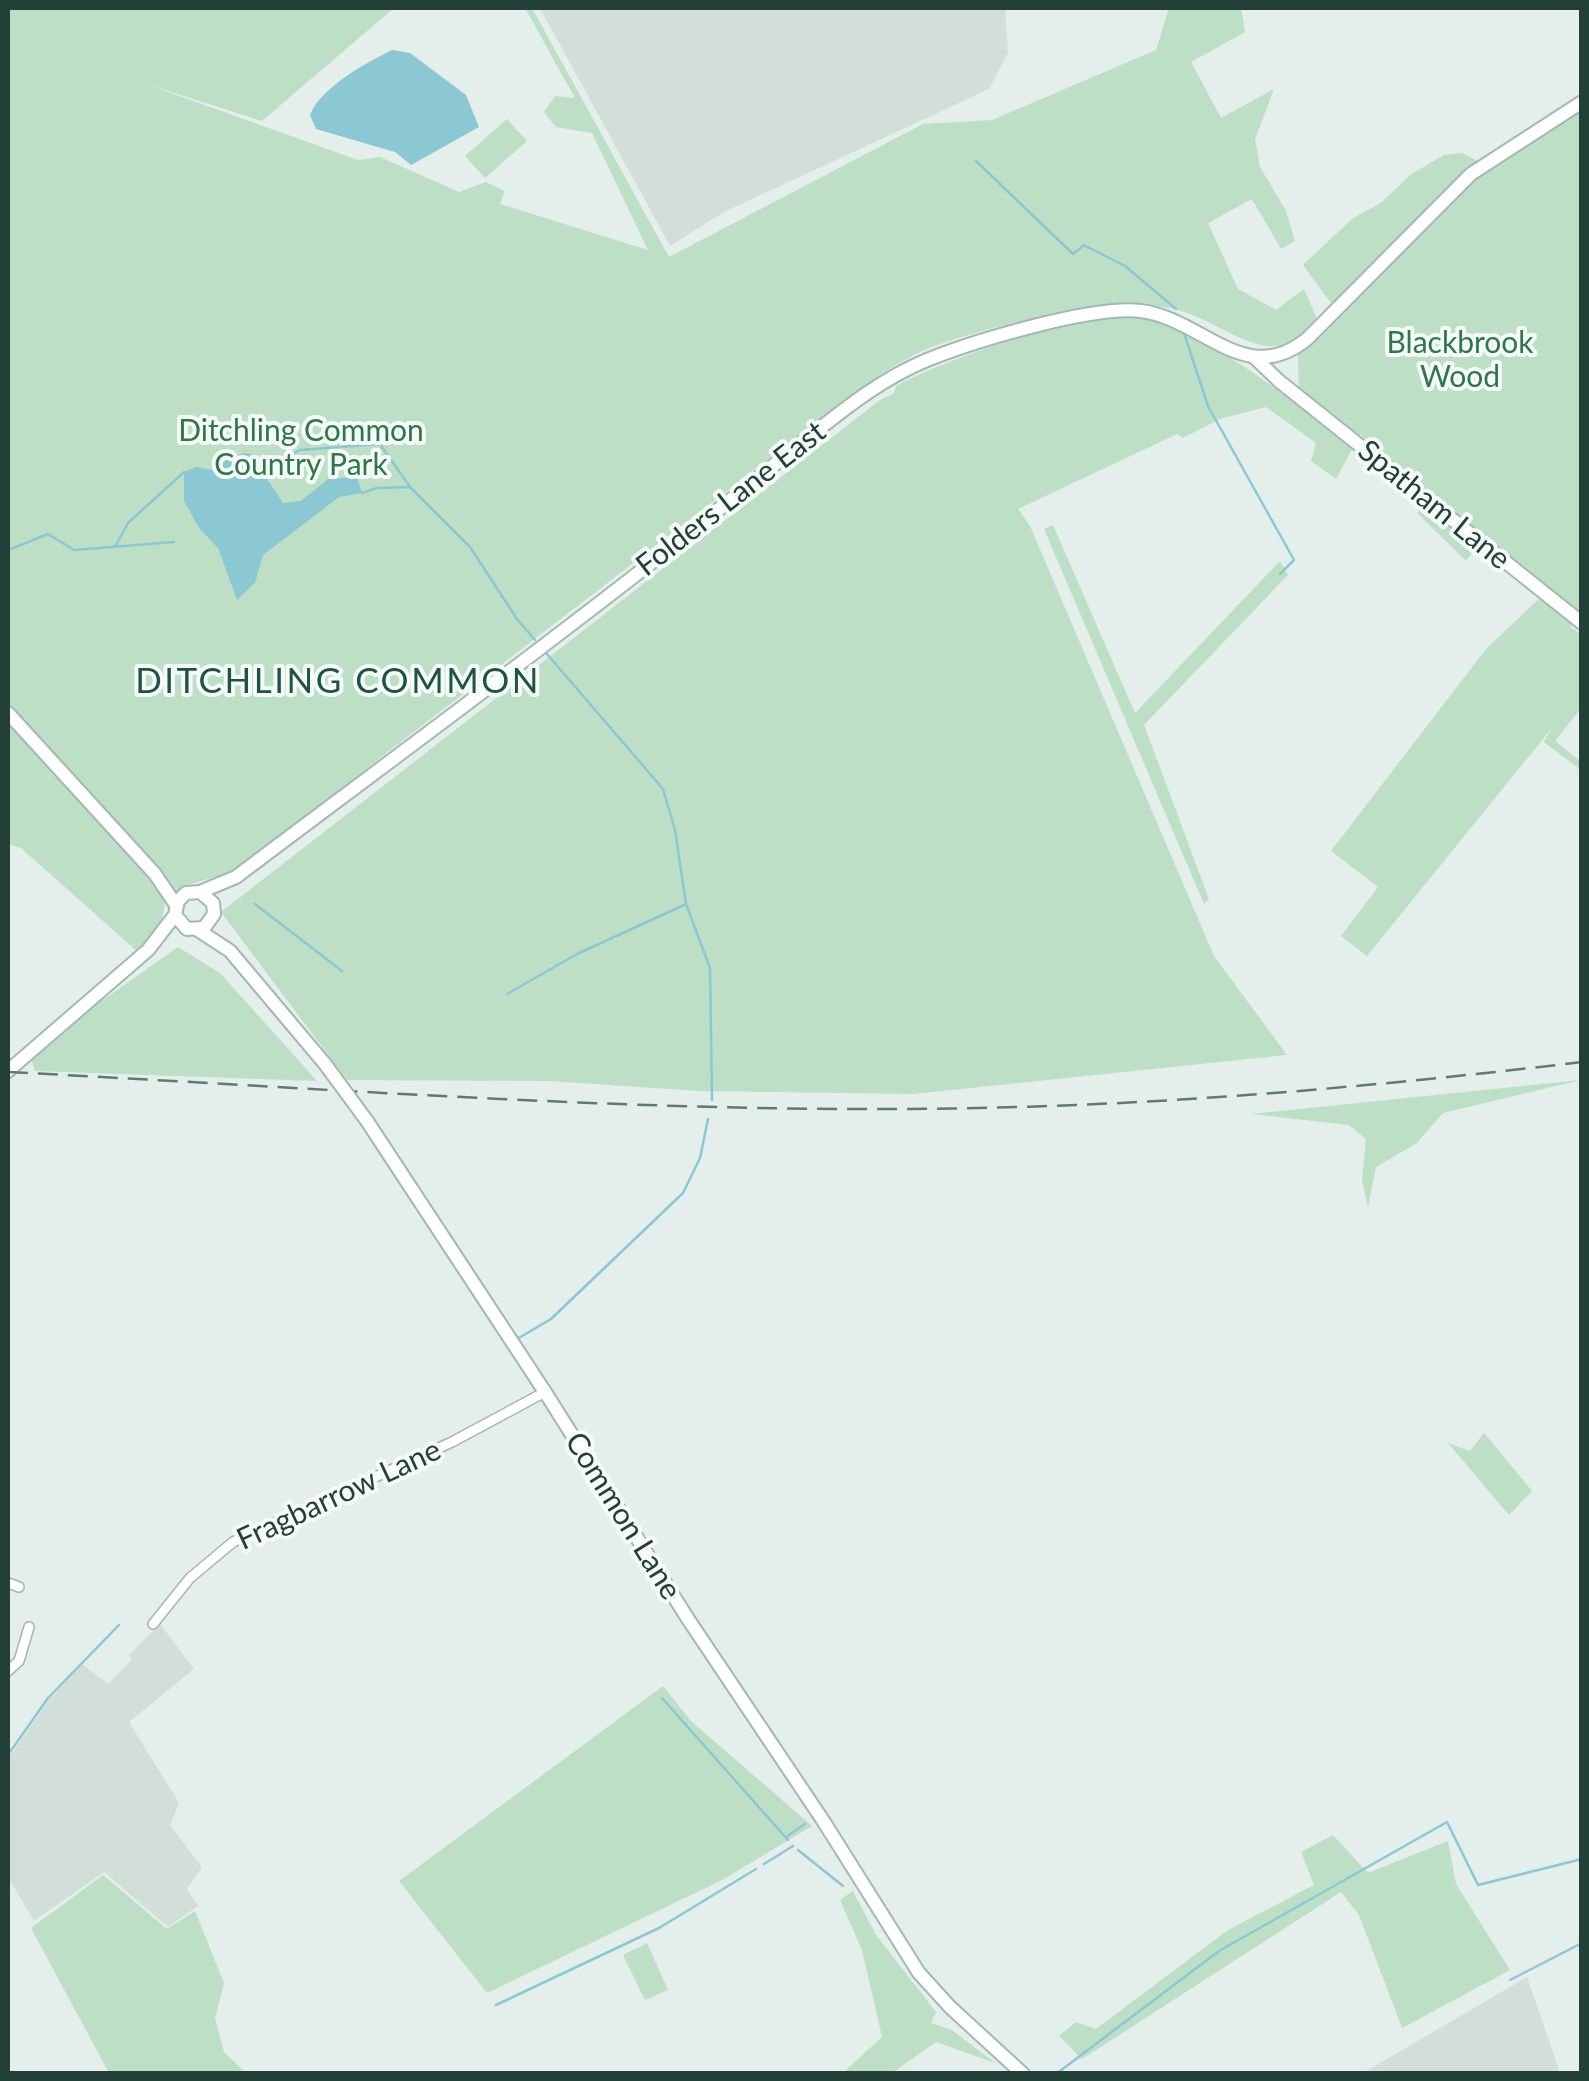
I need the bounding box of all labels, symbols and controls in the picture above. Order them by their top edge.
park label: Blackbrook Wood [1386,325,1534,396]
park label: Ditchling Common Country Park [178,413,424,484]
street label: Folders Lane East [629,414,833,584]
street label: Spatham Lane [1351,433,1517,577]
district label: DITCHLING COMMON [135,661,541,703]
street label: Common Lane [557,1426,689,1606]
street label: Fragbarrow Lane [231,1432,447,1558]

